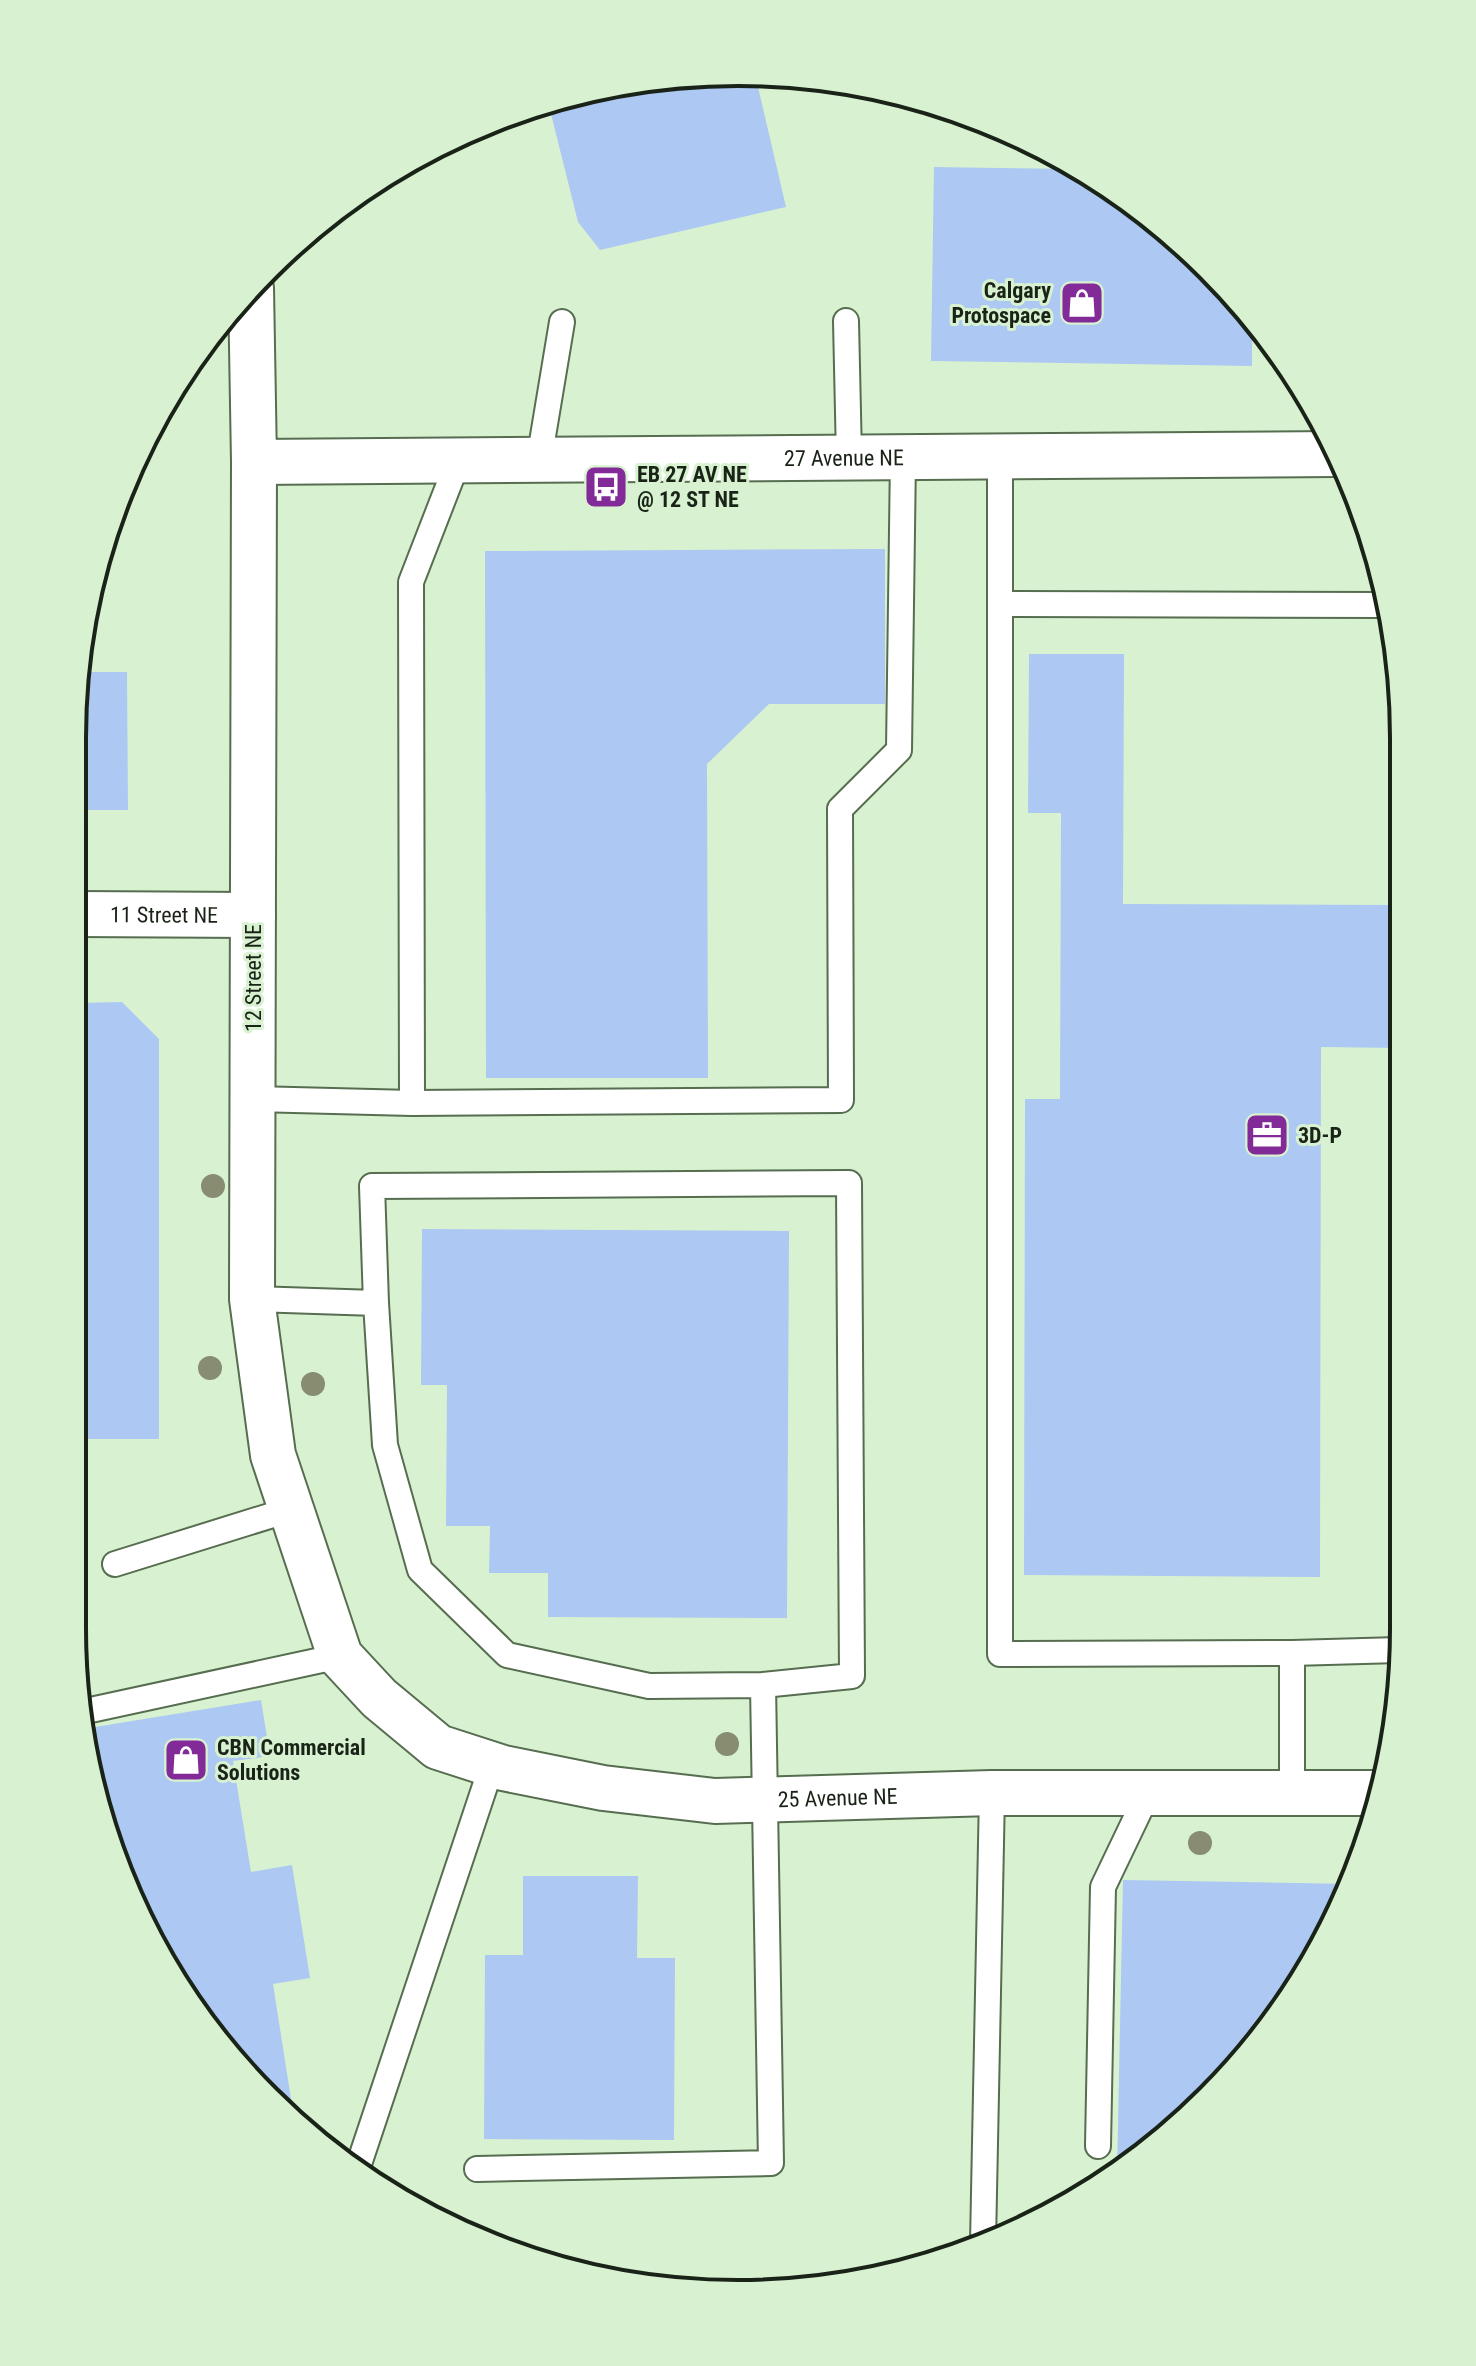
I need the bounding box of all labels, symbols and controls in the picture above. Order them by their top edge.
place label: Calgary Protospace [951,278,1051,328]
shop icon: Calgary Protospace [1058,279,1106,327]
street label: 27 Avenue NE [784,445,904,471]
place label: EB 27 AV NE @ 12 ST NE [637,462,747,512]
bus stop icon: EB 27 AV NE @ 12 ST NE [582,463,630,511]
street label: 11 Street NE [110,902,218,927]
street label: 12 Street NE [241,924,266,1032]
office icon: 3D-P [1243,1111,1291,1159]
place label: 3D-P [1298,1123,1342,1148]
place label: CBN Commercial Solutions [217,1735,366,1785]
shop icon: CBN Commercial Solutions [162,1736,210,1784]
street label: 25 Avenue NE [777,1783,898,1812]

